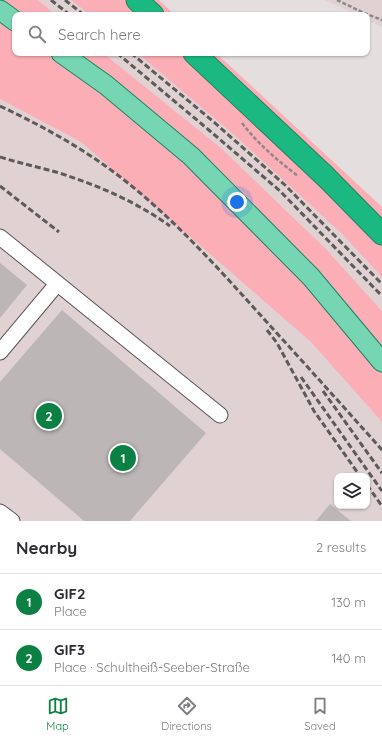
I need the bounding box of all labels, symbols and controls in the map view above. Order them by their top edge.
search box [12,12,370,56]
icon: search [26,23,48,45]
text: Search here [58,25,141,44]
your location [227,192,247,212]
pin: 2 [36,401,62,431]
pin: 1 [110,443,136,473]
map controls [334,473,370,509]
button: layers [334,473,370,509]
text: Nearby [16,537,77,558]
text: 2 results [316,539,366,555]
text: GIF2 [54,584,86,603]
text: 1 [26,594,32,610]
text: 130 m [331,594,366,610]
text: Place [54,603,87,619]
text: GIF3 [54,640,85,659]
text: 2 [25,650,33,666]
text: 140 m [331,650,366,666]
text: Place · Schultheiß-Seeber-Straße [54,659,250,675]
tab: Map [46,695,69,733]
tab: Directions [161,695,212,733]
tab: Saved [304,695,336,733]

